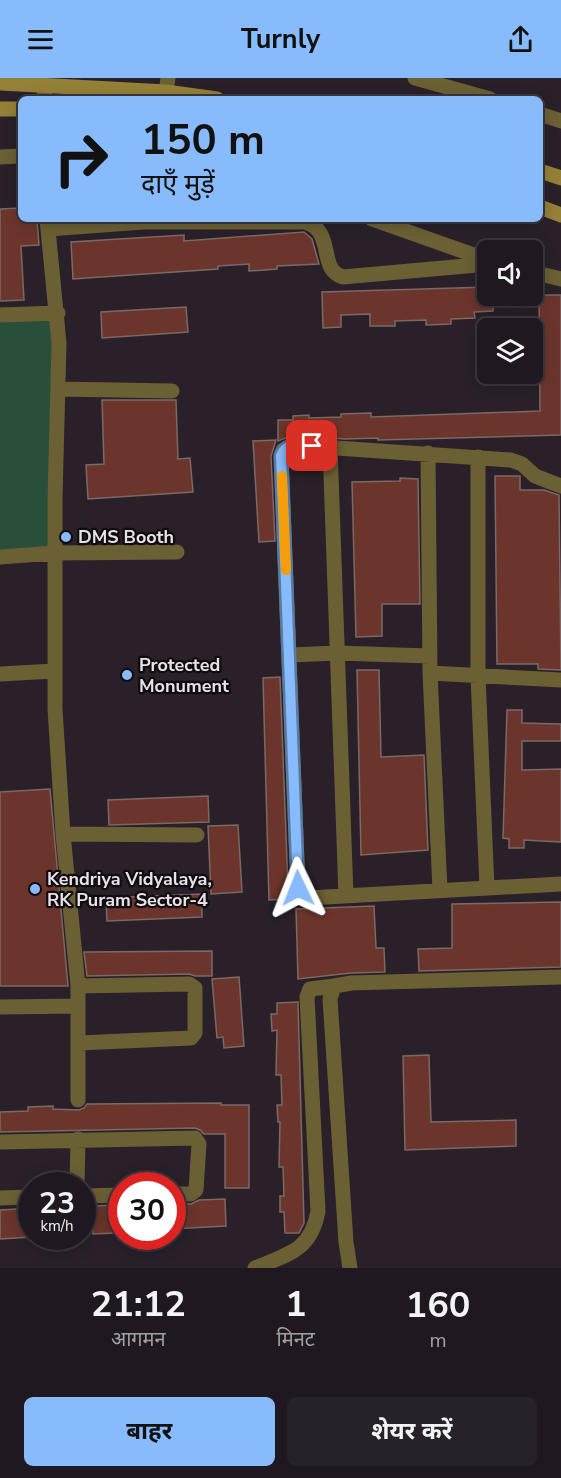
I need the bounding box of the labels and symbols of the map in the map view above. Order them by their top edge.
pin [286,420,337,471]
place label: DMS Booth [78,525,174,549]
marker: DMS Booth [59,530,73,544]
place label: Protected Monument [139,653,229,698]
marker: Protected Monument [120,668,134,682]
position arrow [266,856,330,920]
place label: Kendriya Vidyalaya, RK Puram Sector-4 [47,867,212,912]
marker: Kendriya Vidyalaya, RK Puram Sector-4 [28,882,42,896]
speed limit sign: 30 [108,1172,186,1250]

